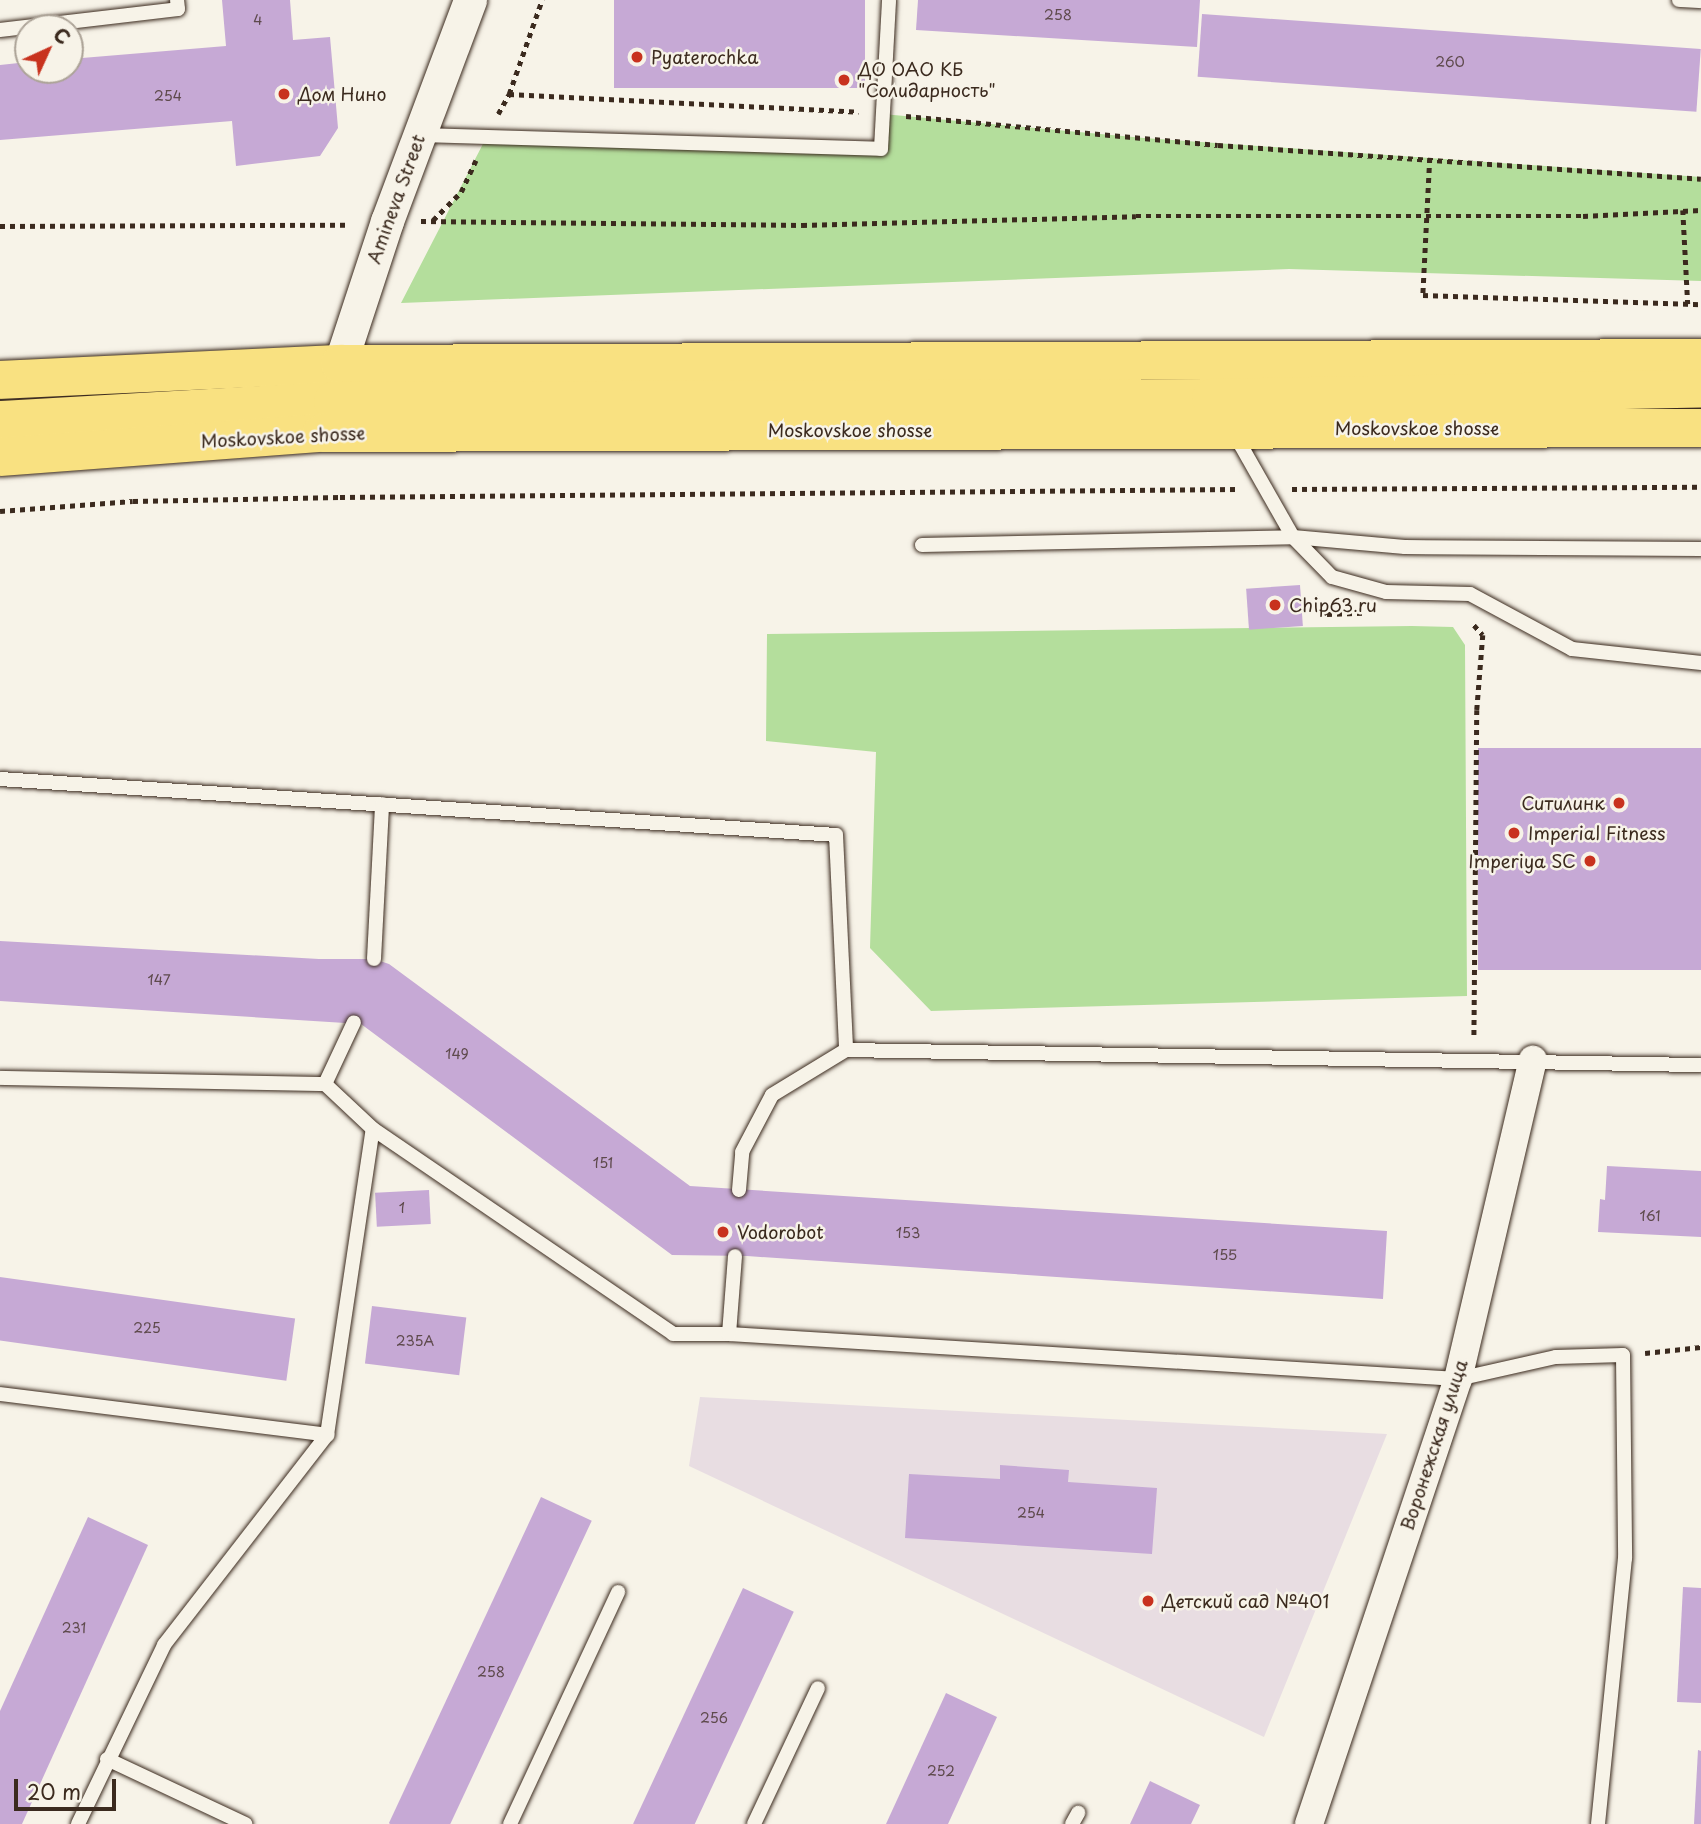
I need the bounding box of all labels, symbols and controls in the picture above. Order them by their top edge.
house number: 258 [1044,7,1072,23]
house number: 4 [253,12,263,28]
north arrow [14,14,84,84]
text: С [47,21,77,51]
place label: Pyaterochka [651,46,758,68]
marker: Pyaterochka [629,49,645,65]
house number: 260 [1435,54,1465,70]
place label: ДО ОАО КБ "Солидарность" [858,59,996,102]
marker: ДО ОАО КБ "Солидарность" [836,72,852,88]
place label: Дом Нино [298,83,388,105]
marker: Дом Нино [276,86,292,102]
house number: 254 [154,88,182,104]
street label: Amineva Street [363,131,429,267]
street label: Moskovskoe shosse [1335,417,1499,439]
street label: Moskovskoe shosse [768,419,932,441]
street label: Moskovskoe shosse [200,422,366,452]
place label: Chip63.ru [1289,594,1377,616]
marker: Chip63.ru [1267,597,1283,613]
place label: Ситилинк [1521,792,1605,814]
marker: Ситилинк [1611,795,1627,811]
place label: Imperial Fitness [1528,822,1664,844]
marker: Imperial Fitness [1506,825,1522,841]
place label: Imperiya SC [1468,850,1576,872]
marker: Imperiya SC [1582,853,1598,869]
house number: 147 [147,972,171,988]
house number: 149 [445,1046,469,1062]
house number: 151 [593,1155,613,1171]
house number: 1 [399,1200,405,1216]
house number: 161 [1640,1208,1660,1224]
place label: Vodorobot [737,1221,824,1243]
marker: Vodorobot [715,1224,731,1240]
house number: 153 [896,1225,920,1241]
house number: 155 [1213,1247,1237,1263]
house number: 225 [133,1320,161,1336]
house number: 235А [396,1333,434,1349]
street label: Воронежская улица [1396,1356,1472,1534]
house number: 254 [1017,1505,1045,1521]
place label: Детский сад №401 [1162,1590,1331,1612]
marker: Детский сад №401 [1140,1593,1156,1609]
house number: 231 [62,1620,86,1636]
house number: 258 [477,1664,505,1680]
house number: 256 [700,1710,728,1726]
house number: 252 [927,1763,955,1779]
scale bar [18,1764,119,1808]
text: 20 m [27,1775,81,1807]

